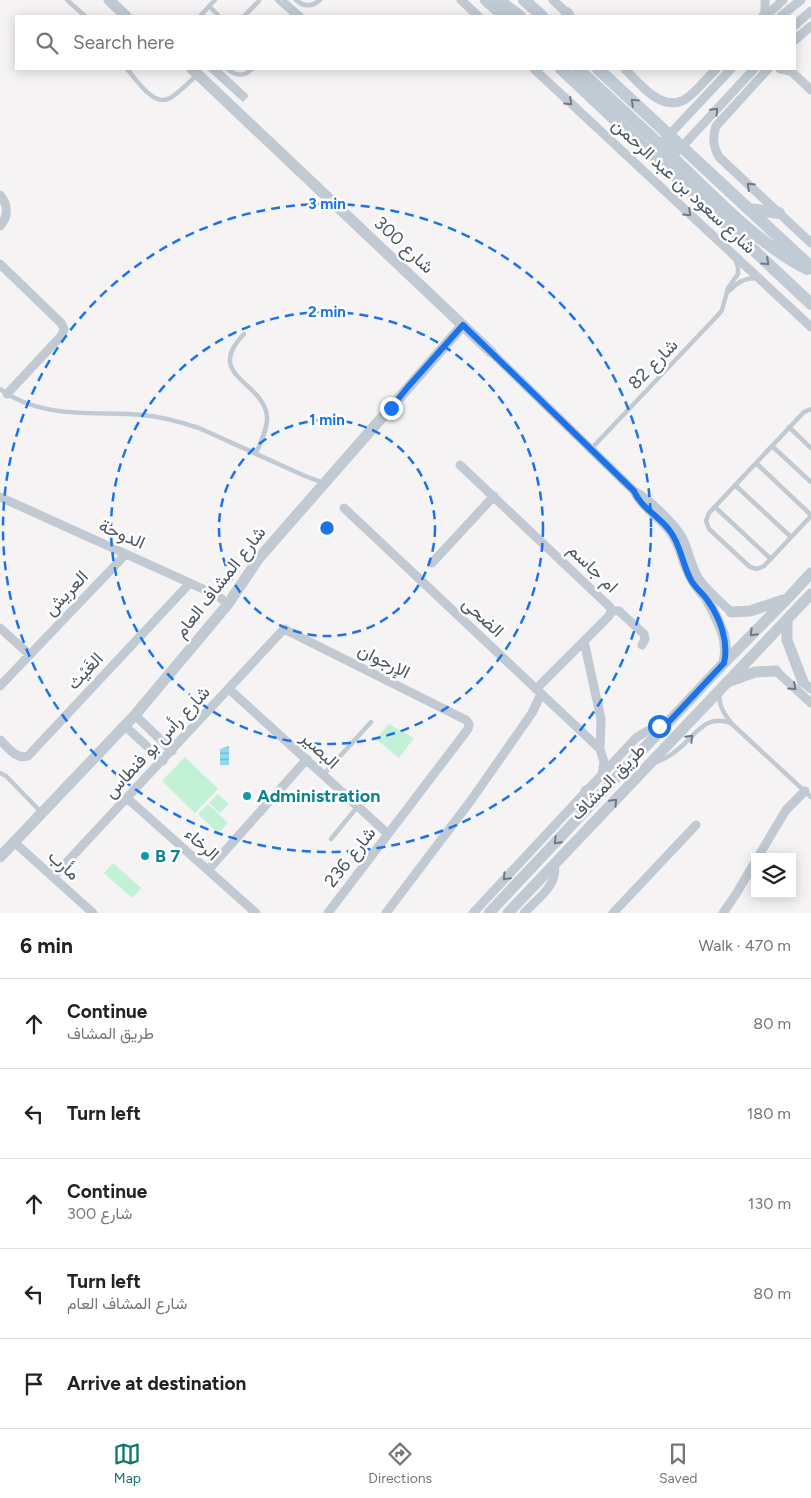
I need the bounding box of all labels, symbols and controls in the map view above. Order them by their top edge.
search box [15,15,796,70]
icon: search [33,29,61,57]
text: Search here [73,31,175,54]
one-way arrow [564,96,573,105]
one-way arrow [630,99,639,108]
one-way arrow [709,108,718,117]
street label: شارع سعود بن عبد الرحمن [607,114,761,259]
one-way arrow [746,183,755,192]
text: 3 min [308,195,346,213]
one-way arrow [682,207,691,216]
street label: شارع 300 [369,212,438,279]
one-way arrow [761,256,770,265]
text: 2 min [308,303,346,321]
street label: شارع 82 [624,334,683,395]
route end [380,397,403,420]
text: 1 min [309,411,345,429]
street label: الدوحة [95,514,149,554]
centre of rings [318,519,336,537]
street label: شارع المشاف العام [170,522,271,643]
street label: ام جاسم [562,539,623,598]
street label: العريش [39,566,93,620]
street label: الضحى [458,592,508,642]
one-way arrow [750,628,759,637]
street label: الإرجوان [354,639,414,684]
street label: الغَيْث [62,648,108,694]
street label: شارع رأس بو فنطاس [99,681,215,803]
one-way arrow [788,681,797,690]
route start [648,715,671,738]
street label: البصير [295,726,344,773]
one-way arrow [685,735,694,744]
street label: طريق المشاف [566,739,650,825]
place label: Administration [257,785,380,807]
marker: Administration [241,790,253,802]
one-way arrow [608,798,617,807]
street label: شارع 236 [320,822,381,892]
street label: الرخاء [180,823,224,865]
one-way arrow [554,835,563,844]
street label: مأرب [44,845,84,885]
place label: B 7 [155,845,180,867]
marker: B 7 [139,850,151,862]
map controls [751,853,796,898]
button: layers [751,853,796,898]
one-way arrow [503,872,512,881]
text: 6 min [20,933,73,958]
text: Walk · 470 m [699,936,791,955]
text: Continue [67,1000,147,1023]
icon: ahead [20,1010,48,1038]
text: 80 m [753,1014,791,1033]
text: طريق المشاف [67,1024,154,1043]
icon: left [20,1100,48,1128]
text: Turn left [67,1102,141,1125]
text: 180 m [747,1104,791,1123]
text: Continue [67,1180,147,1203]
icon: ahead [20,1190,48,1218]
text: 130 m [748,1194,791,1213]
text: شارع 300 [67,1204,132,1223]
text: Turn left [67,1270,141,1293]
icon: left [20,1280,48,1308]
text: 80 m [753,1284,791,1303]
text: شارع المشاف العام [67,1294,187,1313]
icon: arrive [20,1370,48,1398]
text: Arrive at destination [67,1372,246,1395]
tab: Map [113,1440,141,1487]
tab: Directions [368,1440,432,1487]
tab: Saved [659,1440,698,1487]

